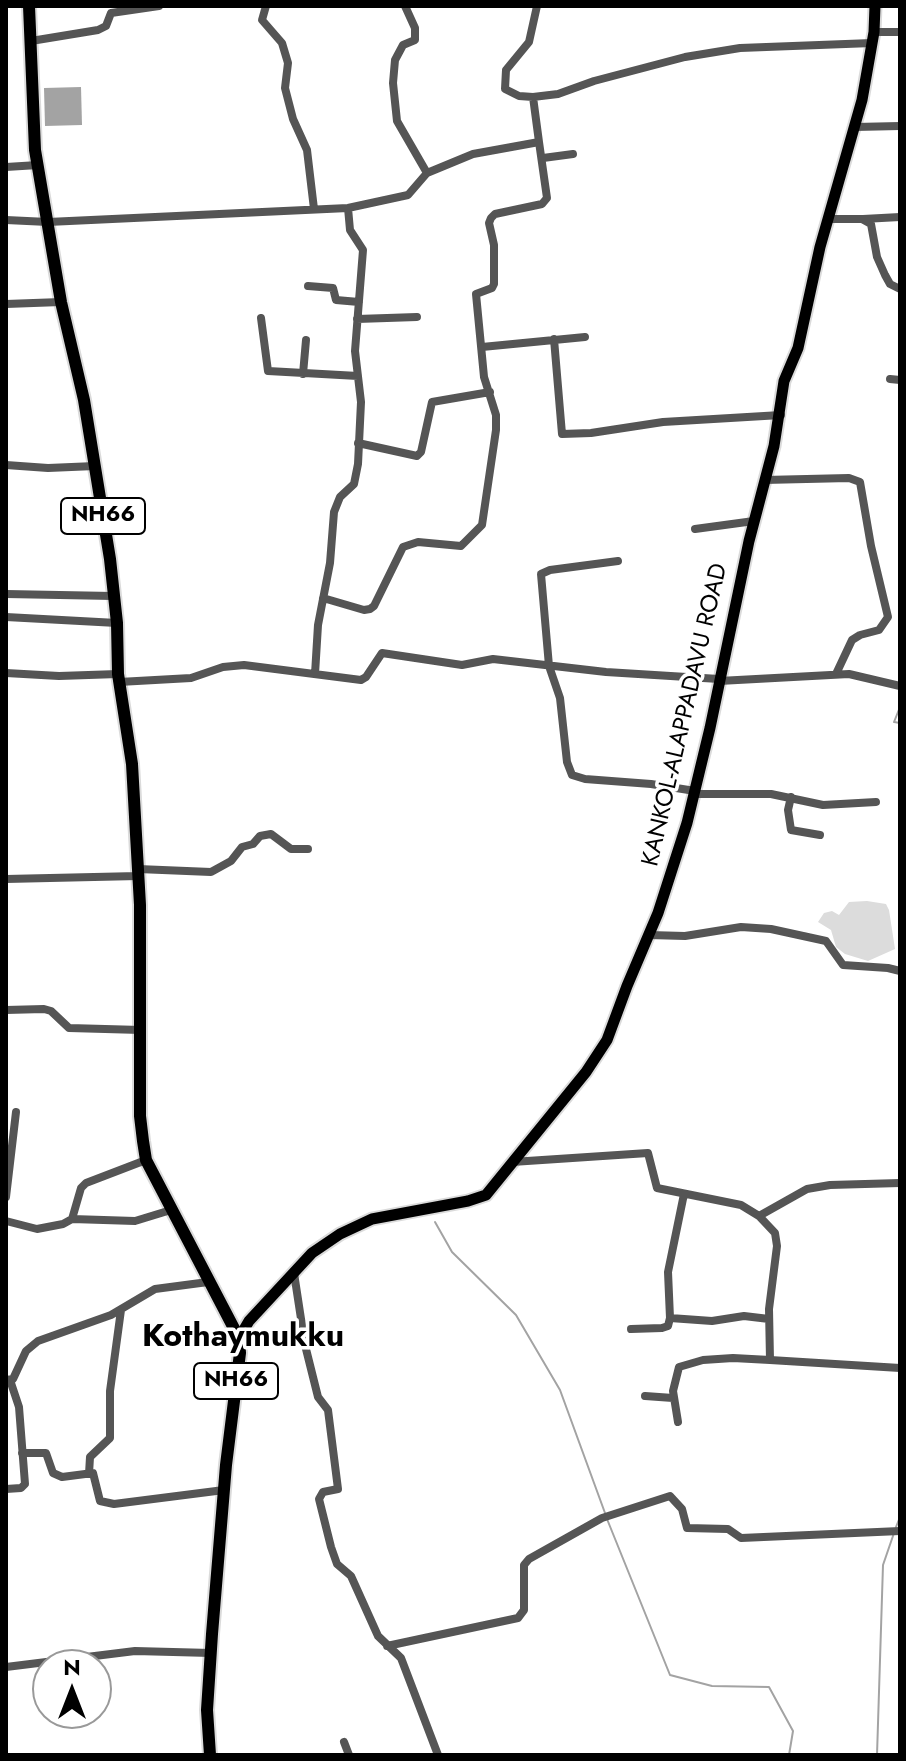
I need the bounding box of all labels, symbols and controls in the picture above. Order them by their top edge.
road number: NH66 [61,498,145,534]
street label: KANKOL-ALAPPADAVU ROAD [637,561,735,869]
district label: Kothaymukku [142,1319,344,1357]
road number: NH66 [194,1363,278,1399]
north arrow [32,1649,112,1729]
text: N [63,1651,81,1683]

